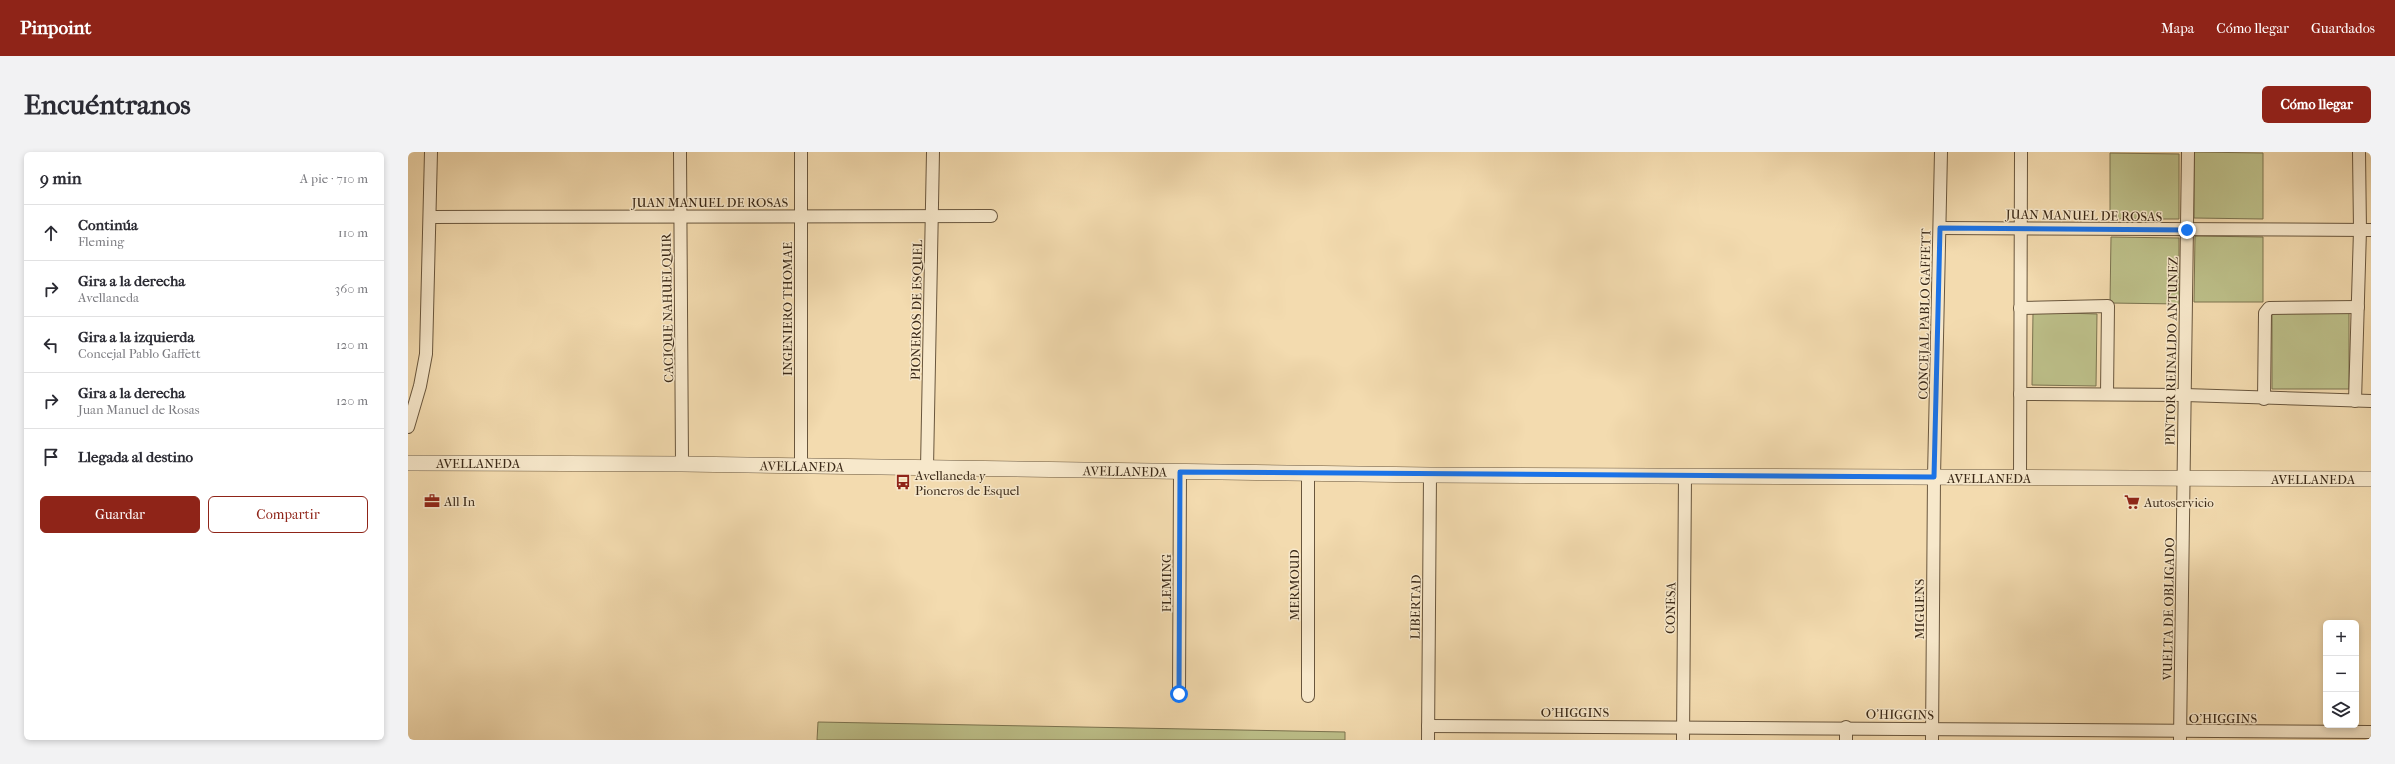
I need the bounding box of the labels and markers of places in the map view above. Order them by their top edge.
place label: Avellaneda y Pioneros de Esquel [914,468,1020,498]
bus stop icon: Avellaneda y Pioneros de Esquel [894,473,912,491]
office icon: All In [423,492,441,510]
supermarket icon: Autoservicio [2123,493,2141,511]
place label: All In [443,494,475,509]
place label: Autoservicio [2143,495,2214,510]

